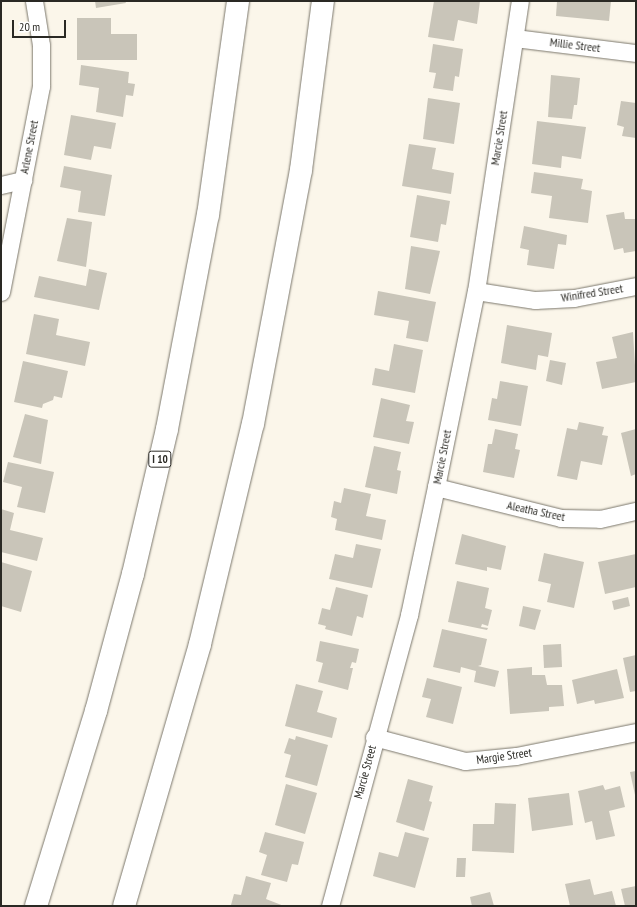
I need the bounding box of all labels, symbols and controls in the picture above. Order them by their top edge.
scale bar [14,12,68,38]
text: 20 m [19,19,40,34]
street label: Millie Street [549,35,601,55]
street label: Marcie Street [488,110,510,166]
street label: Arlene Street [17,119,41,175]
street label: Winifred Street [560,281,624,305]
street label: Marcie Street [430,429,454,485]
road number: I 10 [148,450,172,468]
street label: Aleatha Street [506,498,566,524]
street label: Marcie Street [351,744,379,800]
street label: Margie Street [475,745,533,767]

